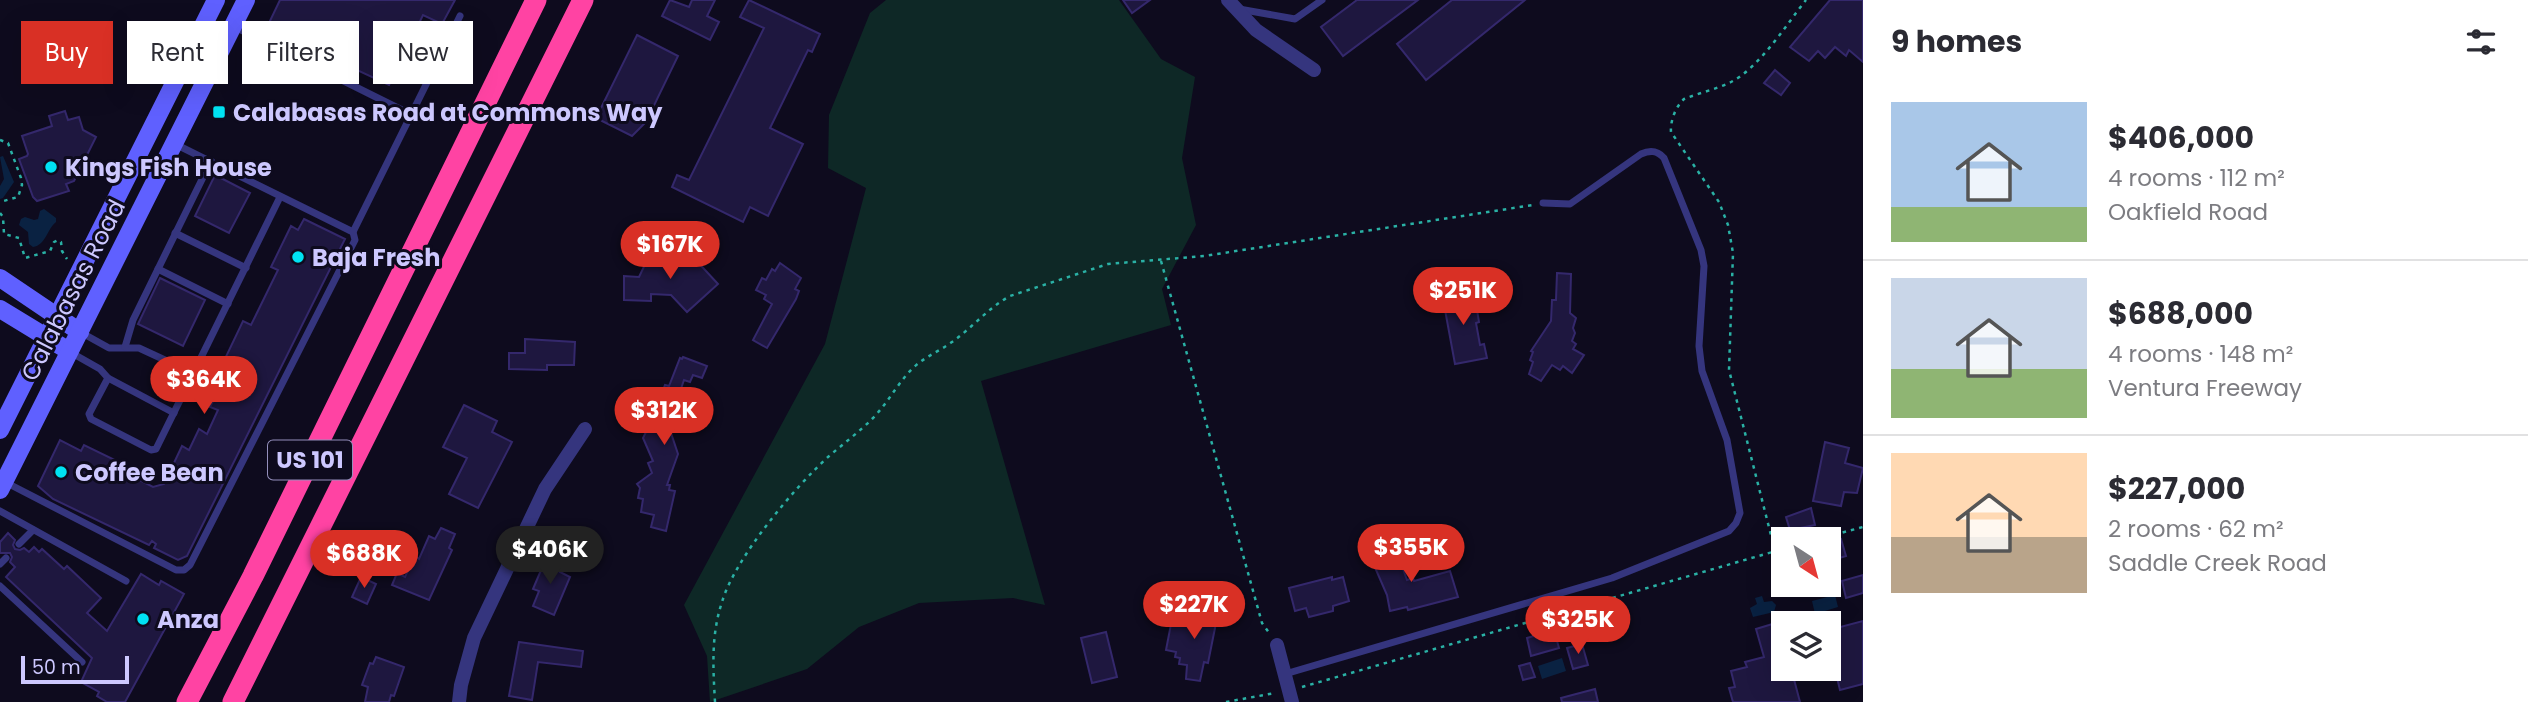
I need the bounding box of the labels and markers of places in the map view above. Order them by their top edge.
place label: Calabasas Road at Commons Way [233,96,663,129]
marker: Calabasas Road at Commons Way [211,104,227,120]
place label: Kings Fish House [65,151,272,184]
marker: Kings Fish House [43,159,59,175]
pin: $167K [621,222,719,281]
place label: Baja Fresh [312,241,440,274]
marker: Baja Fresh [290,249,306,265]
pin: $251K [1414,268,1512,327]
pin: $364K [155,356,253,416]
pin: $312K [615,388,713,447]
place label: Coffee Bean [75,456,224,489]
marker: Coffee Bean [53,464,69,480]
pin: $355K [1362,524,1460,584]
pin: $406K [501,526,599,586]
pin: $688K [315,530,413,590]
pin: $227K [1145,582,1243,641]
pin: $325K [1529,596,1627,656]
place label: Anza [157,603,219,636]
marker: Anza [135,611,151,627]

